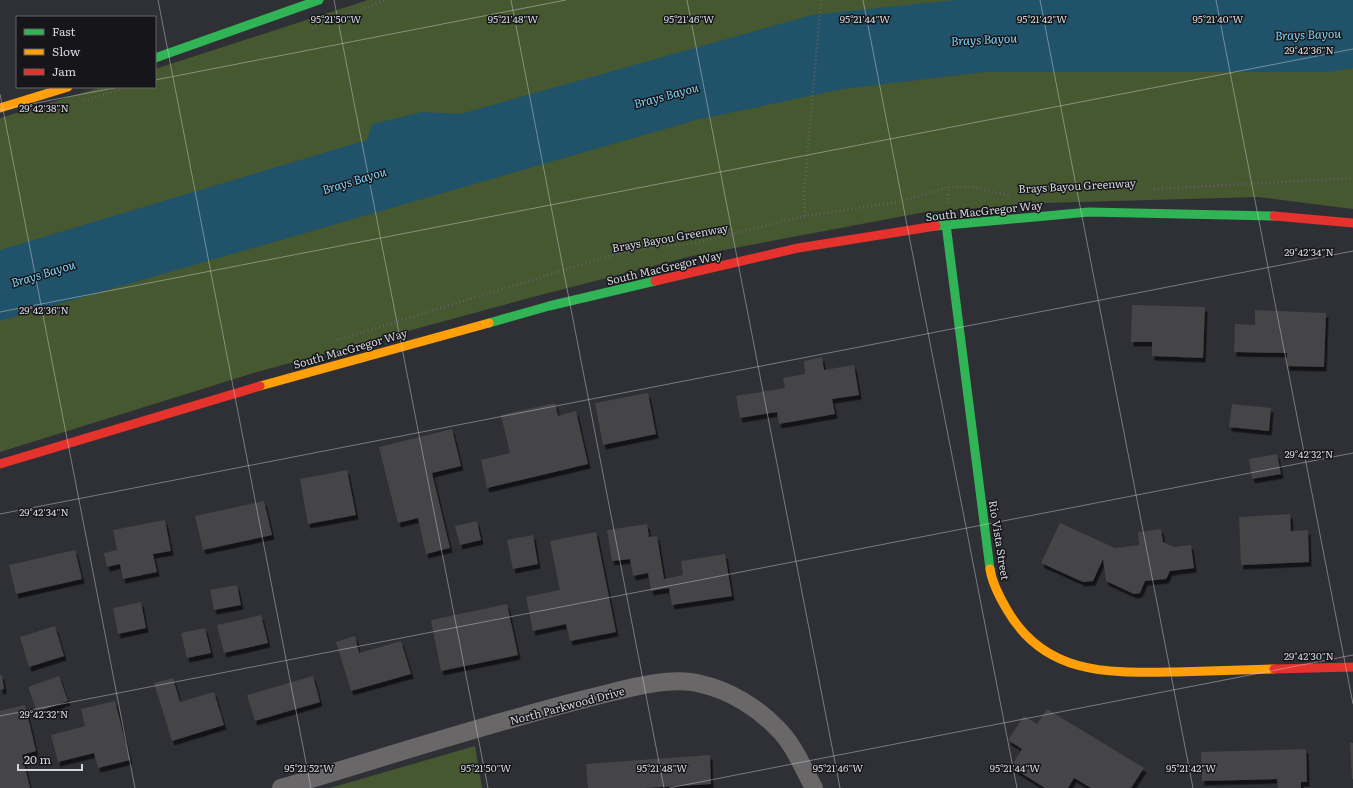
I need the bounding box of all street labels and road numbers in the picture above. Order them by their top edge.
street label: Brays Bayou Greenway [1018,174,1137,196]
street label: South MacGregor Way [925,196,1044,224]
street label: Brays Bayou Greenway [611,219,730,255]
street label: South MacGregor Way [605,246,724,288]
street label: South MacGregor Way [291,324,410,372]
street label: Rio Vista Street [986,499,1014,582]
street label: North Parkwood Drive [508,682,626,728]

